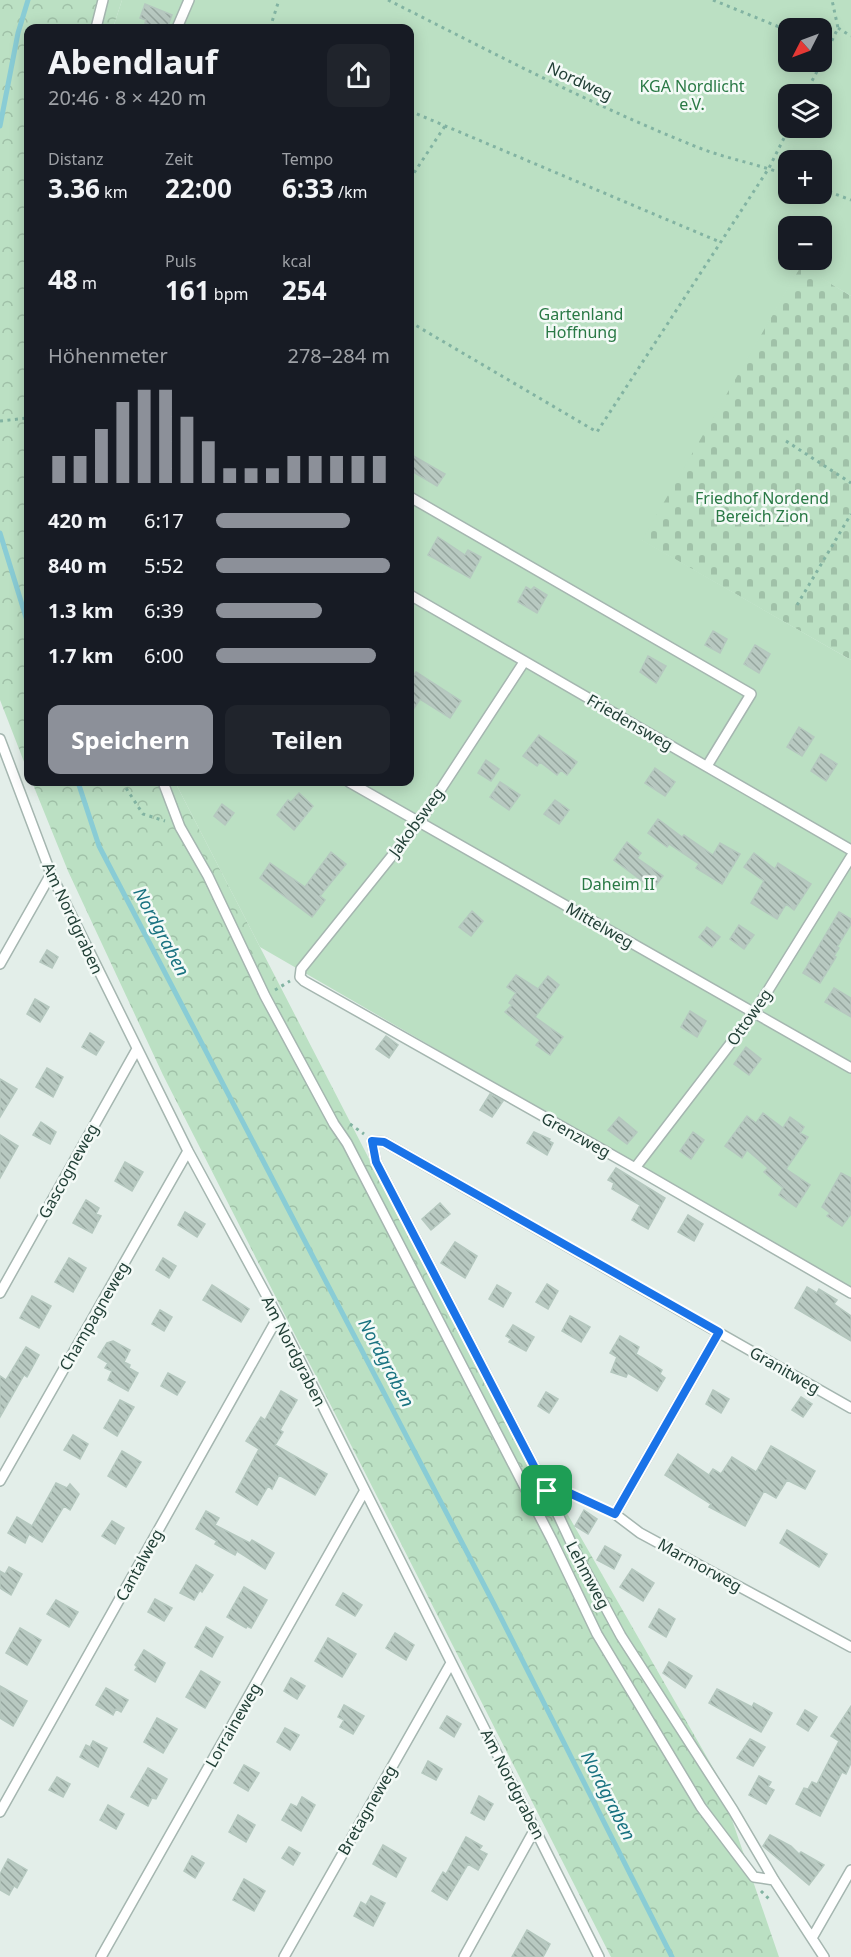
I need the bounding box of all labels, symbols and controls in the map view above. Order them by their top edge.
north arrow [778,18,832,72]
map controls [778,18,832,270]
text: Abendlauf [48,39,218,84]
button: share [327,44,390,107]
street label: Nordweg [544,56,616,106]
park label: KGA Nordlicht e.V. [639,75,745,115]
text: 20:46 · 8 × 420 m [48,84,206,111]
button: layers [778,84,832,138]
text: Distanz [48,148,104,170]
text: Zeit [165,148,193,170]
text: Tempo [282,148,333,170]
button: + [778,150,832,204]
text: 3.36 [48,170,100,206]
text: 22:00 [165,170,232,206]
text: 6:33 [282,170,334,206]
text: km [100,181,128,203]
text: /km [334,181,368,203]
button: − [778,216,832,270]
text: Puls [165,250,196,272]
text: kcal [282,250,311,272]
text: 48 [48,261,78,297]
text: m [78,272,97,294]
text: 161 [165,272,210,308]
text: 254 [282,272,327,308]
text: bpm [210,283,248,305]
park label: Gartenland Hoffnung [539,303,623,343]
text: Höhenmeter [48,342,168,369]
text: 278–284 m [287,342,390,369]
park label: Friedhof Nordend Bereich Zion [695,487,829,527]
text: 420 m [48,507,107,534]
text: 6:17 [144,507,184,534]
text: 840 m [48,552,107,579]
text: 5:52 [144,552,184,579]
text: 1.3 km [48,597,114,624]
text: 6:39 [144,597,184,624]
text: 1.7 km [48,642,114,669]
text: 6:00 [144,642,184,669]
street label: Friedensweg [583,688,677,756]
button: Speichern [48,705,213,774]
button: Teilen [225,705,390,774]
street label: Jakobsweg [382,783,449,863]
street label: Am Nordgraben [37,858,109,978]
park label: Daheim II [581,873,655,895]
water label: Nordgraben [128,883,195,980]
street label: Mittelweg [562,897,638,953]
street label: Ottoweg [721,984,777,1050]
street label: Grenzweg [538,1107,614,1163]
street label: Gascogneweg [33,1120,103,1222]
street label: Champagneweg [54,1257,134,1375]
street label: Am Nordgraben [257,1292,331,1410]
water label: Nordgraben [353,1314,420,1411]
street label: Granitweg [746,1341,824,1399]
pin [521,1465,572,1516]
icon: arrive [530,1474,563,1507]
street label: Cantalweg [110,1525,168,1605]
street label: Marmorweg [654,1533,746,1597]
street label: Lehmweg [561,1537,615,1613]
street label: Lorraineweg [200,1679,266,1771]
street label: Am Nordgraben [476,1725,550,1843]
water label: Nordgraben [576,1747,642,1844]
street label: Bretagneweg [332,1761,402,1859]

